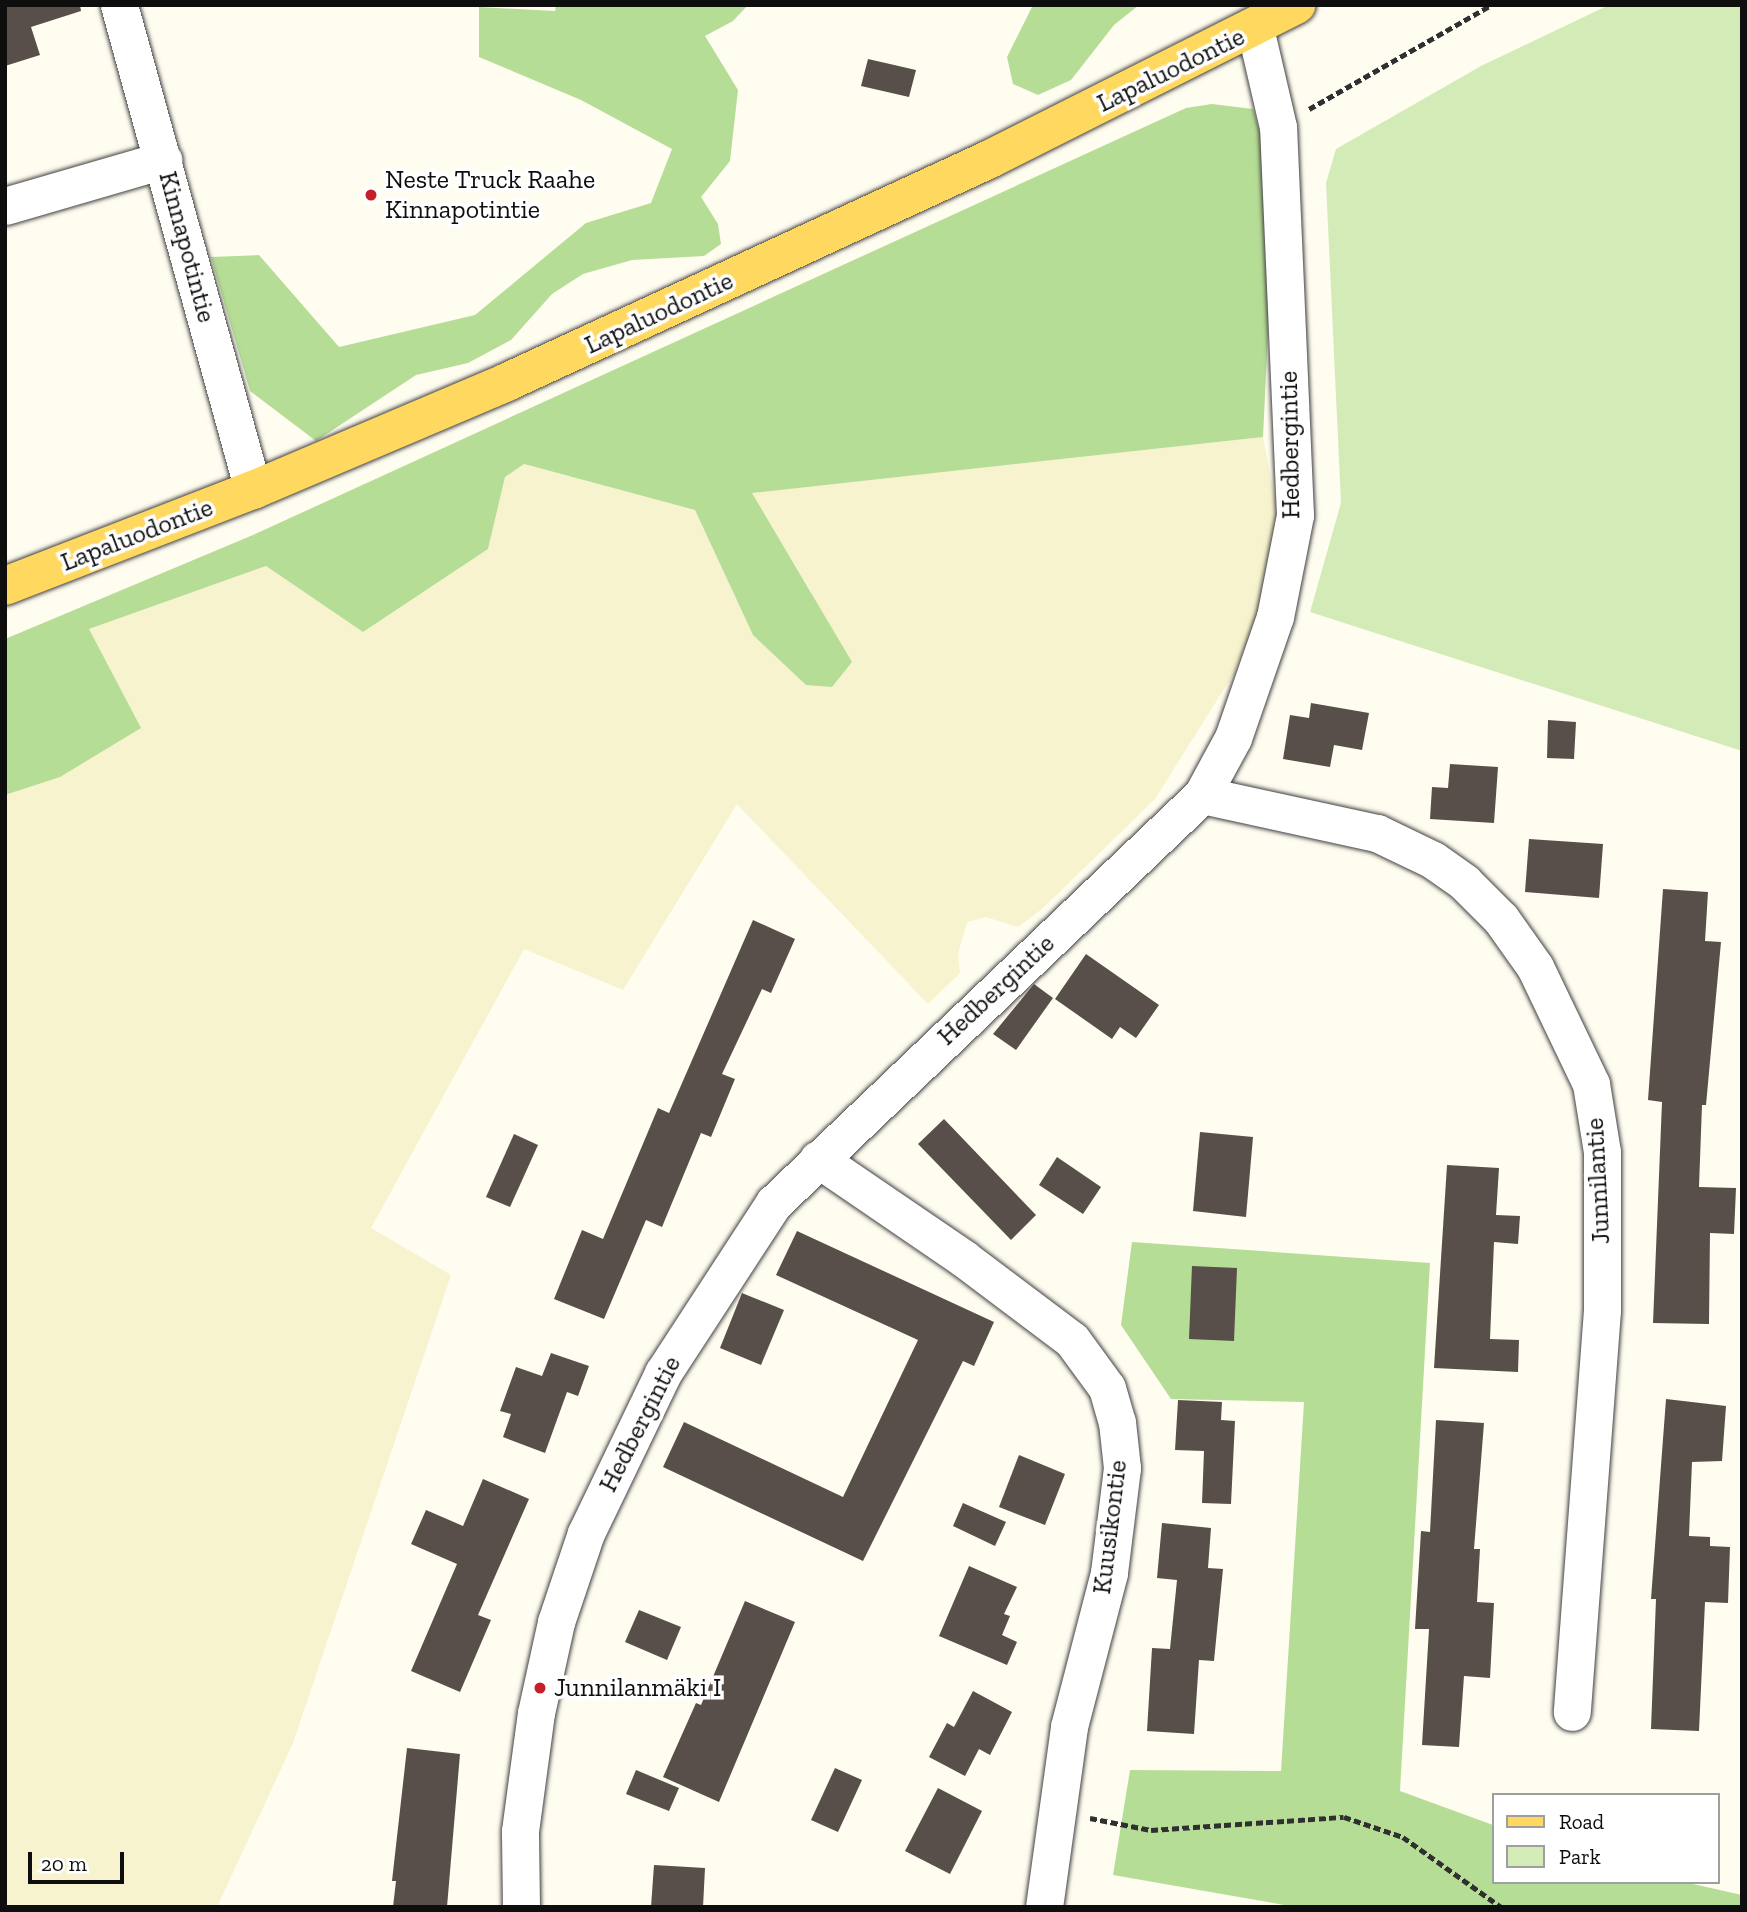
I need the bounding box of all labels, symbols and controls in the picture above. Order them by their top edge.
street label: Lapaluodontie [1092,21,1250,119]
place label: Neste Truck Raahe Kinnapotintie [385,164,596,226]
street label: Kinnapotintie [152,168,222,326]
marker: Neste Truck Raahe Kinnapotintie [363,187,379,203]
street label: Lapaluodontie [580,265,738,361]
street label: Hedbergintie [1273,371,1307,519]
street label: Lapaluodontie [57,492,217,578]
street label: Hedbergintie [931,928,1061,1052]
street label: Junnilantie [1579,1117,1617,1245]
street label: Hedbergintie [592,1351,688,1497]
street label: Kuusikontie [1086,1458,1134,1596]
place label: Junnilanmäki I [554,1672,721,1704]
marker: Junnilanmäki I [532,1680,548,1696]
legend [1492,1793,1719,1884]
text: Road [1559,1809,1604,1834]
scale bar [32,1839,128,1883]
text: Park [1559,1844,1601,1869]
text: 20 m [41,1851,87,1876]

